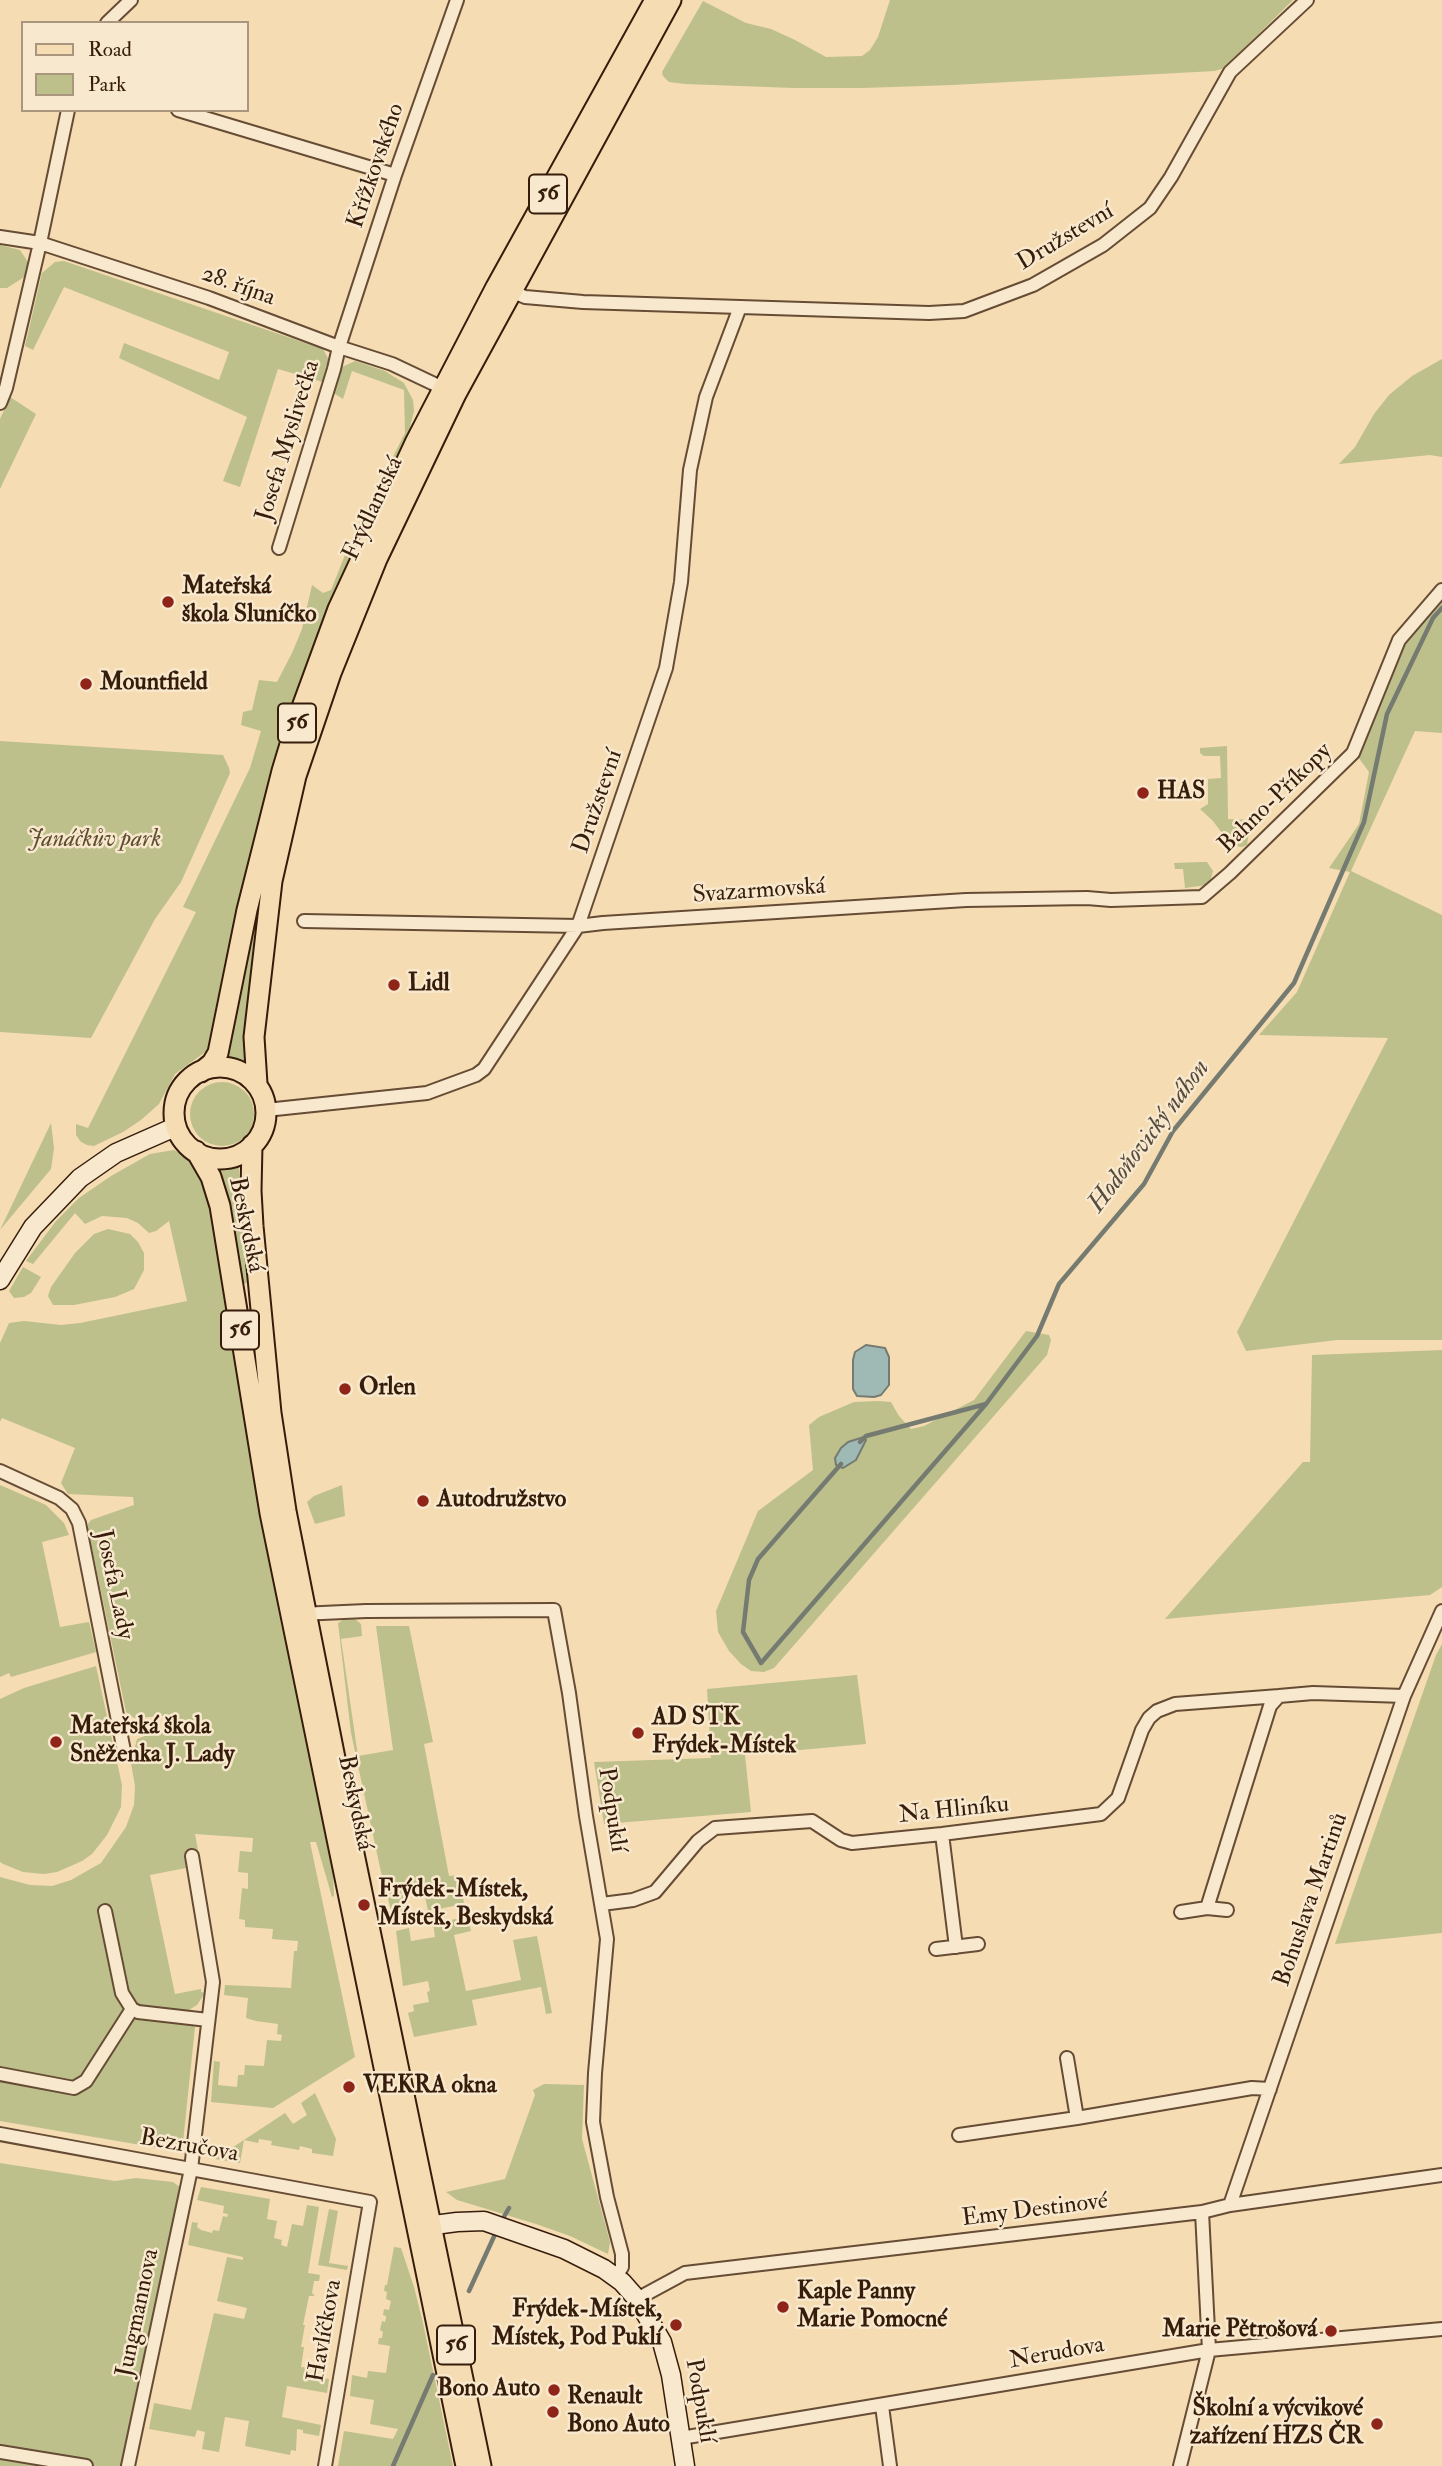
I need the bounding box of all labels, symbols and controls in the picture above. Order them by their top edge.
legend [21,21,248,112]
text: Road [88,36,132,63]
text: Park [88,71,126,98]
street label: Křížkovského [342,100,412,232]
road number: 56 [529,174,567,214]
street label: Družstevní [1012,198,1120,278]
street label: 28. října [197,260,279,314]
street label: Josefa Myslivečka [251,357,327,525]
street label: Frýdlantská [338,453,410,565]
place label: Mateřská škola Sluníčko [182,574,317,630]
marker: Mateřská škola Sluníčko [160,594,176,610]
place label: Mountfield [100,670,208,698]
marker: Mountfield [78,676,94,692]
road number: 56 [278,704,316,743]
street label: Bahno-Příkopy [1213,738,1339,860]
street label: Družstevní [568,746,630,858]
place label: HAS [1157,779,1205,807]
marker: HAS [1135,785,1151,801]
park label: Janáčkův park [27,827,161,855]
street label: Svazarmovská [692,873,826,911]
place label: Lidl [408,971,450,999]
marker: Lidl [386,977,402,993]
water label: Hodoňovický náhon [1082,1054,1218,1220]
street label: Beskydská [221,1175,269,1275]
road number: 56 [221,1310,259,1350]
place label: Orlen [359,1375,416,1403]
marker: Orlen [337,1381,353,1397]
place label: Autodružstvo [437,1487,566,1515]
marker: Autodružstvo [415,1493,431,1509]
street label: Josefa Lady [87,1528,139,1642]
place label: AD STK Frýdek-Místek [652,1705,796,1761]
place label: Mateřská škola Sněženka J. Lady [70,1714,235,1770]
marker: AD STK Frýdek-Místek [630,1725,646,1741]
marker: Mateřská škola Sněženka J. Lady [48,1734,64,1750]
street label: Beskydská [330,1753,378,1853]
street label: Podpuklí [590,1766,632,1854]
street label: Na Hliníku [898,1791,1010,1831]
street label: Bohuslava Martinů [1269,1809,1355,1991]
place label: Frýdek-Místek, Místek, Beskydská [378,1877,553,1933]
marker: Frýdek-Místek, Místek, Beskydská [356,1897,372,1913]
place label: VEKRA okna [363,2073,497,2101]
marker: VEKRA okna [341,2079,357,2095]
street label: Bezručova [137,2124,241,2170]
street label: Emy Destinové [960,2188,1110,2234]
street label: Jungmannova [111,2246,167,2380]
street label: Havlíčkova [303,2277,349,2385]
place label: Kaple Panny Marie Pomocné [797,2279,947,2335]
place label: Frýdek-Místek, Místek, Pod Puklí [492,2297,662,2353]
marker: Kaple Panny Marie Pomocné [775,2299,791,2315]
marker: Frýdek-Místek, Místek, Pod Puklí [668,2317,684,2333]
place label: Marie Pětrošová [1162,2317,1317,2345]
marker: Marie Pětrošová [1323,2323,1339,2339]
road number: 56 [437,2326,475,2364]
street label: Nerudova [1007,2332,1107,2376]
street label: Podpuklí [677,2357,721,2445]
place label: Bono Auto [437,2376,540,2404]
marker: Bono Auto [546,2382,562,2398]
place label: Renault Bono Auto [567,2384,670,2440]
place label: Školní a výcvikové zařízení HZS ČR [1190,2396,1363,2452]
marker: Renault Bono Auto [545,2404,561,2420]
marker: Školní a výcvikové zařízení HZS ČR [1369,2416,1385,2432]

